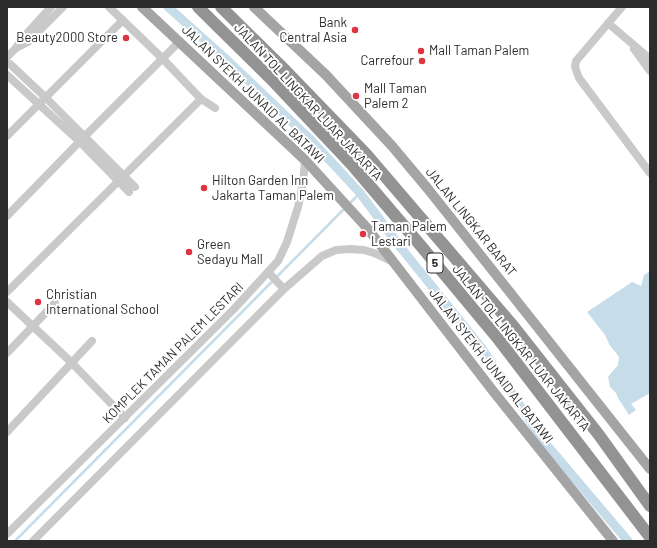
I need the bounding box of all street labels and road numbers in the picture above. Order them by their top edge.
street label: JALAN TOL LINGKAR LUAR JAKARTA [231,20,385,184]
street label: JALAN SYEKH JUNAID AL BATAWI [178,22,328,166]
street label: JALAN LINGKAR BARAT [422,164,520,280]
road number: 5 [427,253,443,273]
street label: JALAN TOL LINGKAR LUAR JAKARTA [449,262,593,434]
street label: KOMPLEK TAMAN PALEM LESTARI [99,279,247,427]
street label: JALAN SYEKH JUNAID AL BATAWI [426,285,556,447]

